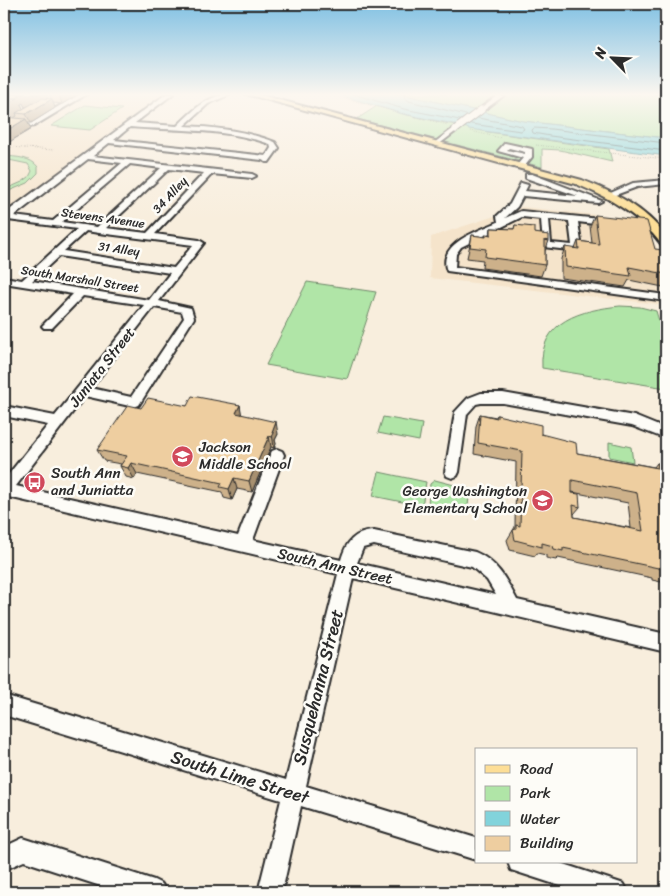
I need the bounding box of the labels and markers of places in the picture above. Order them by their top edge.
place label: Jackson Middle School [198,434,292,477]
school or university icon: Jackson Middle School [171,444,195,468]
place label: South Ann and Juniatta [51,460,134,503]
bus stop icon: South Ann and Juniatta [23,470,47,494]
place label: George Washington Elementary School [402,478,528,521]
school or university icon: George Washington Elementary School [531,488,555,512]

